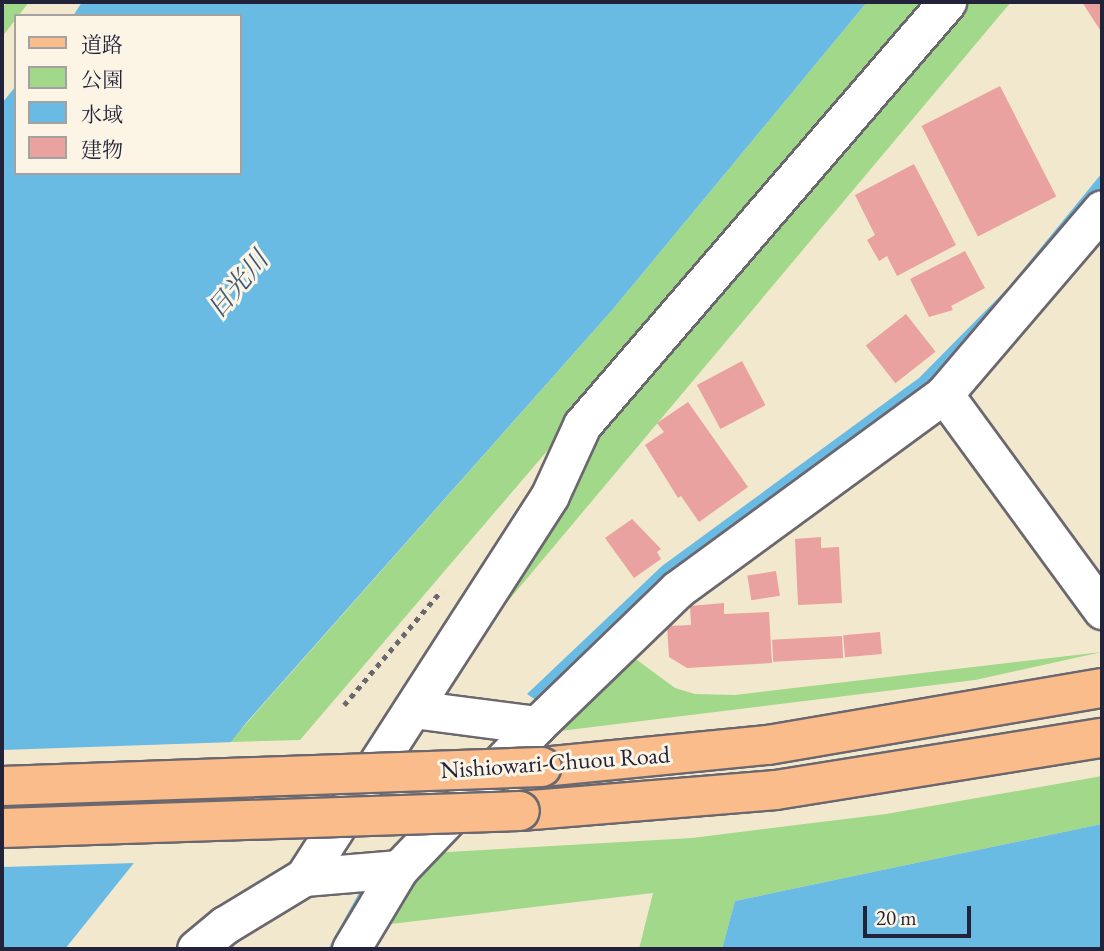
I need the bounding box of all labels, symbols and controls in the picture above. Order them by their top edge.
legend [14,14,242,175]
text: 道路 [81,31,123,58]
text: 公園 [81,66,123,93]
text: 水域 [81,101,123,128]
text: 建物 [81,136,123,163]
water label: 日光川 [201,245,275,325]
street label: Nishiowari-Chuou Road [439,740,671,784]
scale bar [866,892,974,936]
text: 20 m [876,904,917,931]

